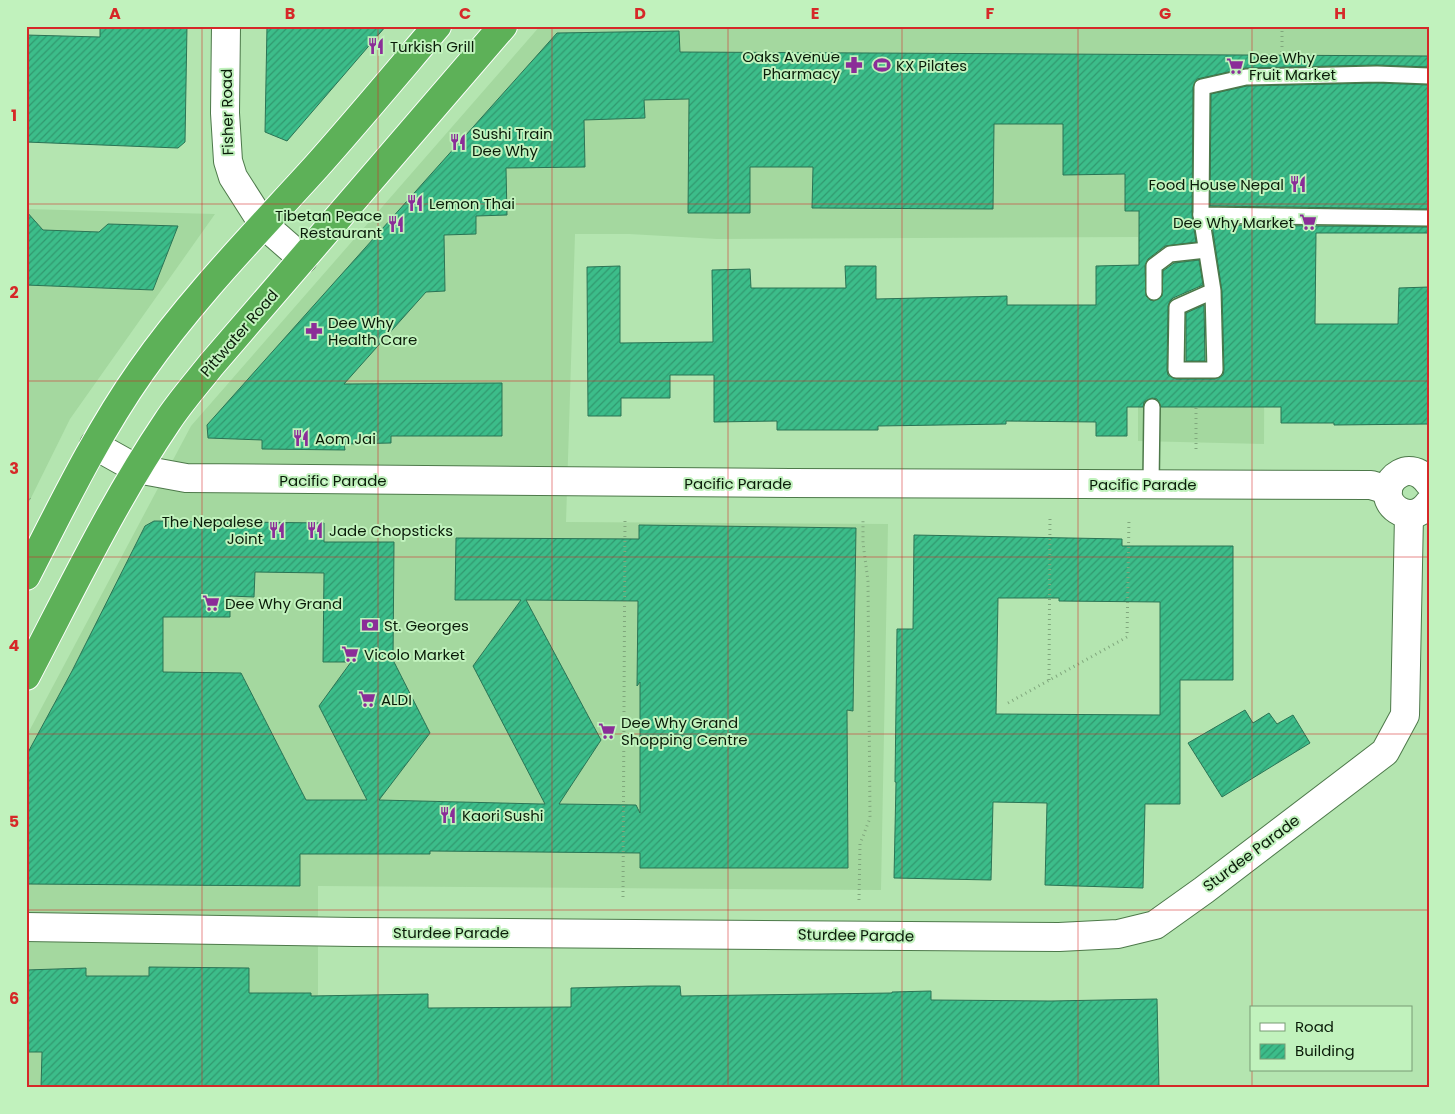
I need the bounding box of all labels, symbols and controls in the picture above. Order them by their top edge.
text: A [109,2,121,25]
text: B [285,2,295,25]
text: C [459,2,471,25]
text: D [634,2,646,25]
text: E [811,2,819,25]
text: F [986,2,995,25]
text: G [1159,2,1171,25]
text: H [1334,2,1346,25]
restaurant icon: Turkish Grill [366,36,386,56]
place label: Turkish Grill [390,36,475,57]
place label: Oaks Avenue Pharmacy [742,46,841,84]
place label: Dee Why Fruit Market [1249,47,1336,85]
pharmacy icon: Oaks Avenue Pharmacy [844,55,864,75]
sports icon: KX Pilates [872,55,892,75]
place label: KX Pilates [896,55,967,76]
supermarket icon: Dee Why Fruit Market [1225,56,1245,76]
street label: Fisher Road [216,69,238,155]
text: 1 [11,104,17,127]
place label: Sushi Train Dee Why [472,123,553,161]
restaurant icon: Sushi Train Dee Why [448,132,468,152]
place label: Food House Nepal [1149,174,1284,195]
restaurant icon: Food House Nepal [1288,174,1308,194]
restaurant icon: Lemon Thai [405,193,425,213]
place label: Lemon Thai [429,193,515,214]
place label: Tibetan Peace Restaurant [275,205,382,243]
place label: Dee Why Market [1173,212,1294,233]
supermarket icon: Dee Why Market [1298,212,1318,232]
restaurant icon: Tibetan Peace Restaurant [386,214,406,234]
text: 2 [9,281,19,304]
street label: Pittwater Road [195,285,283,381]
place label: Dee Why Health Care [328,312,417,350]
pharmacy icon: Dee Why Health Care [304,321,324,341]
restaurant icon: Aom Jai [291,428,311,448]
place label: Aom Jai [315,428,376,449]
text: 3 [9,457,19,480]
street label: Pacific Parade [279,470,387,491]
street label: Pacific Parade [684,473,792,494]
street label: Pacific Parade [1089,474,1197,495]
place label: The Nepalese Joint [162,511,263,549]
restaurant icon: The Nepalese Joint [267,520,287,540]
restaurant icon: Jade Chopsticks [305,520,325,540]
place label: Jade Chopsticks [329,520,453,541]
supermarket icon: Dee Why Grand [201,593,221,613]
place label: Dee Why Grand [225,593,342,614]
bank icon: St. Georges [360,615,380,635]
place label: St. Georges [384,615,469,636]
text: 4 [9,634,20,657]
supermarket icon: Vicolo Market [340,644,360,664]
place label: Vicolo Market [364,644,465,665]
supermarket icon: ALDI [357,689,377,709]
place label: ALDI [381,689,412,710]
place label: Dee Why Grand Shopping Centre [621,712,748,750]
supermarket icon: Dee Why Grand Shopping Centre [597,721,617,741]
restaurant icon: Kaori Sushi [438,805,458,825]
place label: Kaori Sushi [462,805,544,826]
text: 5 [9,810,19,833]
street label: Sturdee Parade [1198,810,1304,896]
street label: Sturdee Parade [393,922,509,943]
street label: Sturdee Parade [798,923,914,947]
text: 6 [9,987,19,1010]
legend [1250,1006,1412,1072]
text: Road [1295,1016,1334,1037]
text: Building [1295,1040,1355,1061]

